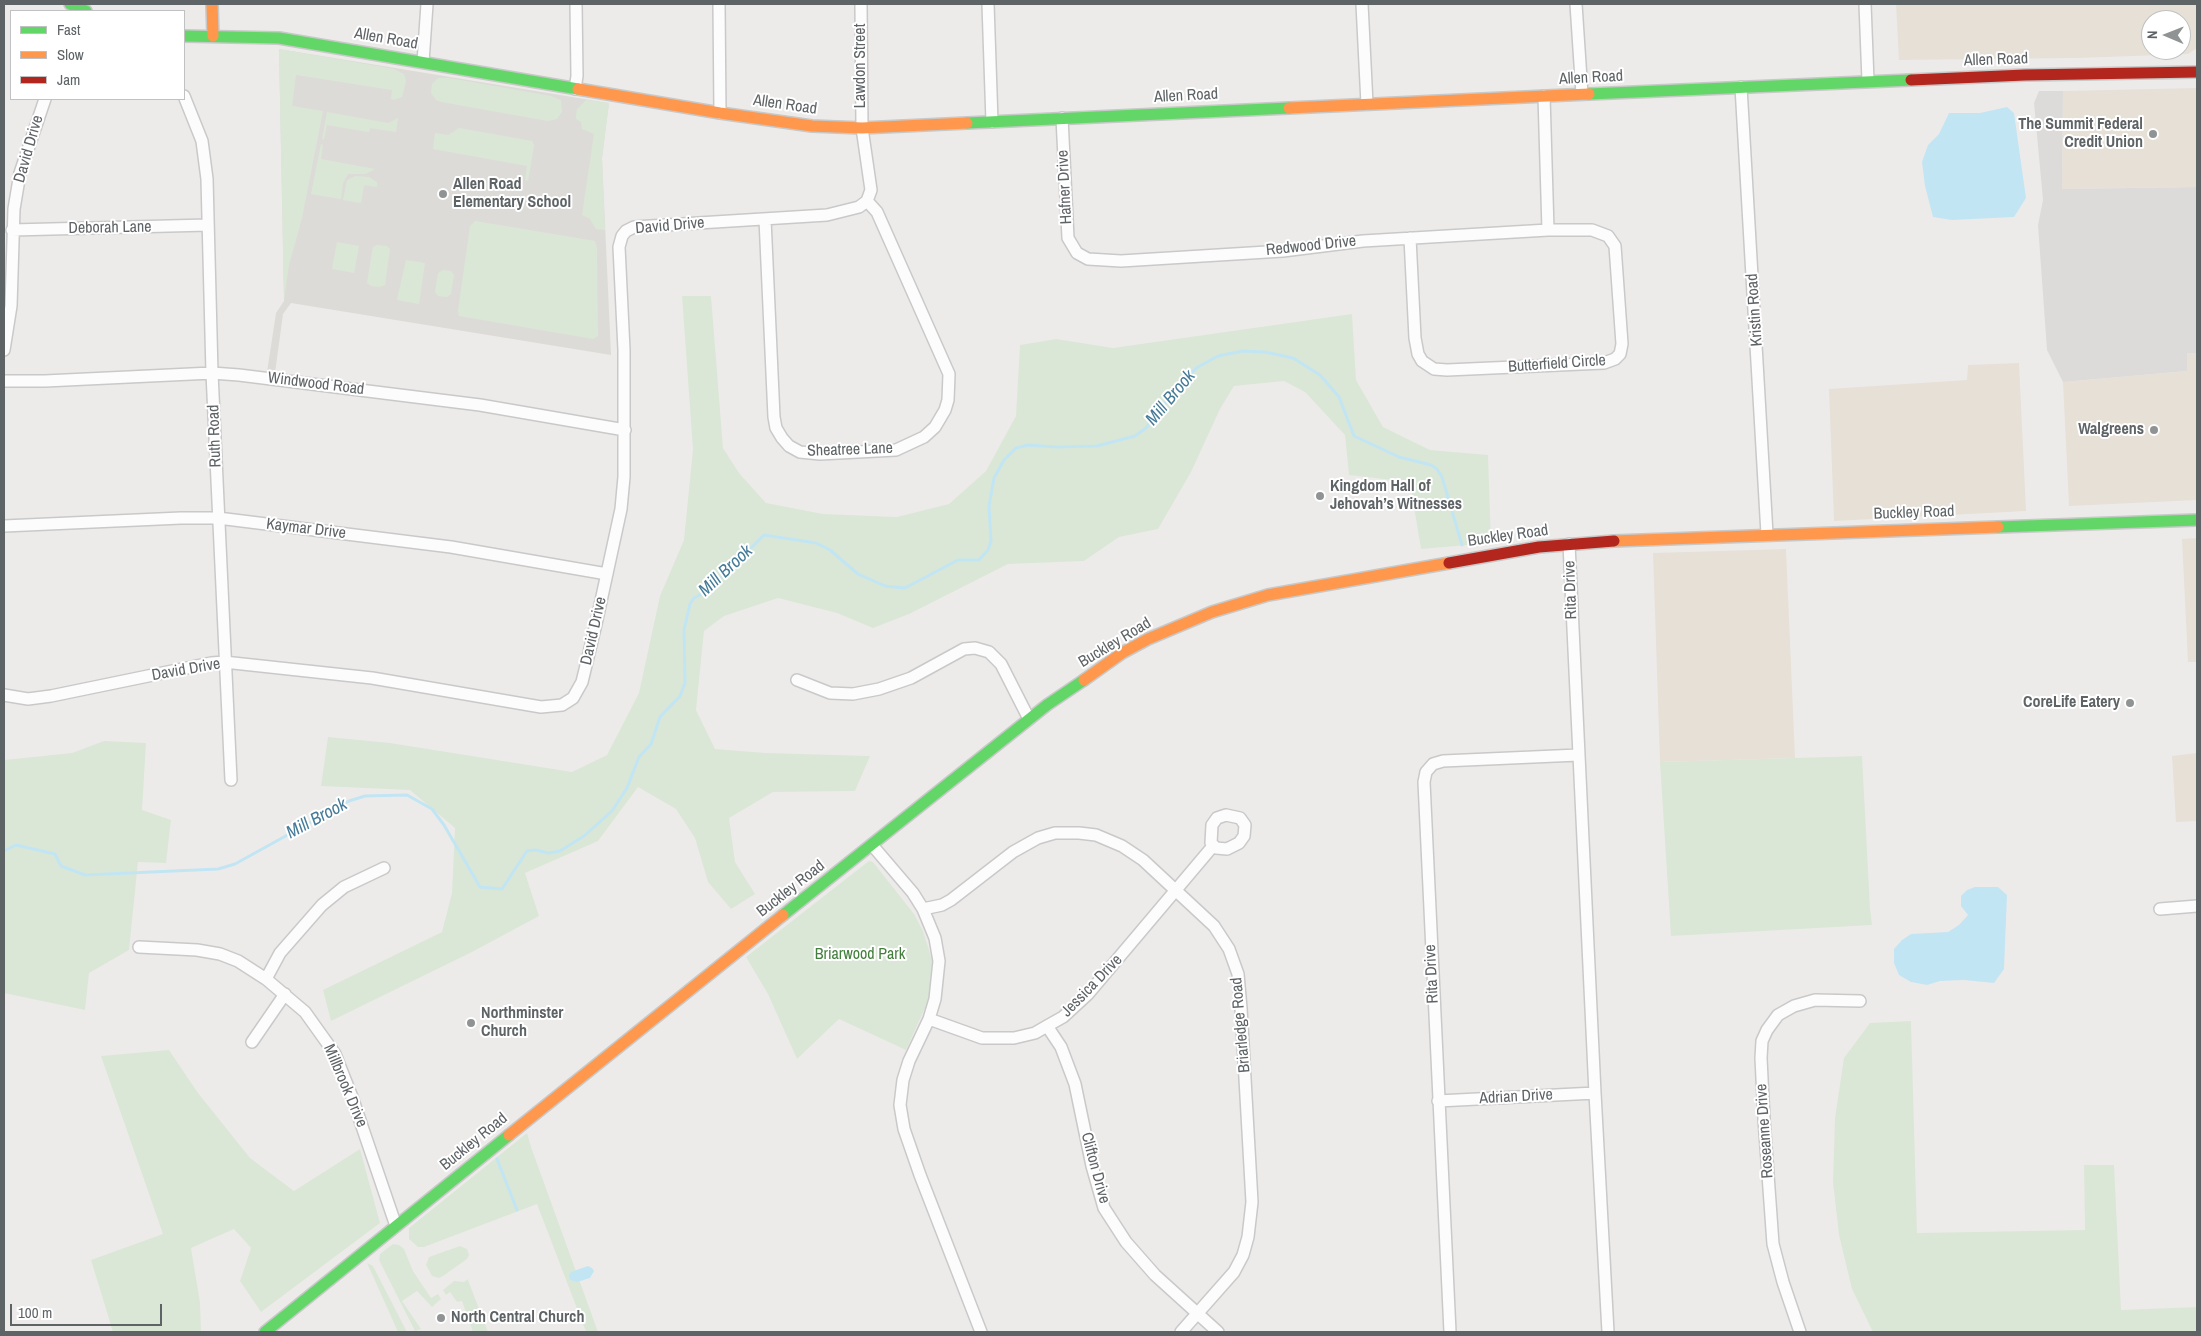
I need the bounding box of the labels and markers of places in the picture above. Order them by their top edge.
place label: The Summit Federal Credit Union [2018,115,2143,153]
marker: The Summit Federal Credit Union [2147,128,2159,140]
place label: Allen Road Elementary School [453,175,571,213]
marker: Allen Road Elementary School [437,188,449,200]
place label: Walgreens [2078,420,2144,440]
marker: Walgreens [2148,424,2160,436]
place label: Kingdom Hall of Jehovah’s Witnesses [1330,477,1462,515]
marker: Kingdom Hall of Jehovah’s Witnesses [1314,490,1326,502]
place label: CoreLife Eatery [2023,693,2120,713]
marker: CoreLife Eatery [2124,697,2136,709]
place label: Northminster Church [481,1004,563,1042]
marker: Northminster Church [465,1017,477,1029]
place label: North Central Church [451,1308,584,1328]
marker: North Central Church [435,1312,447,1324]

